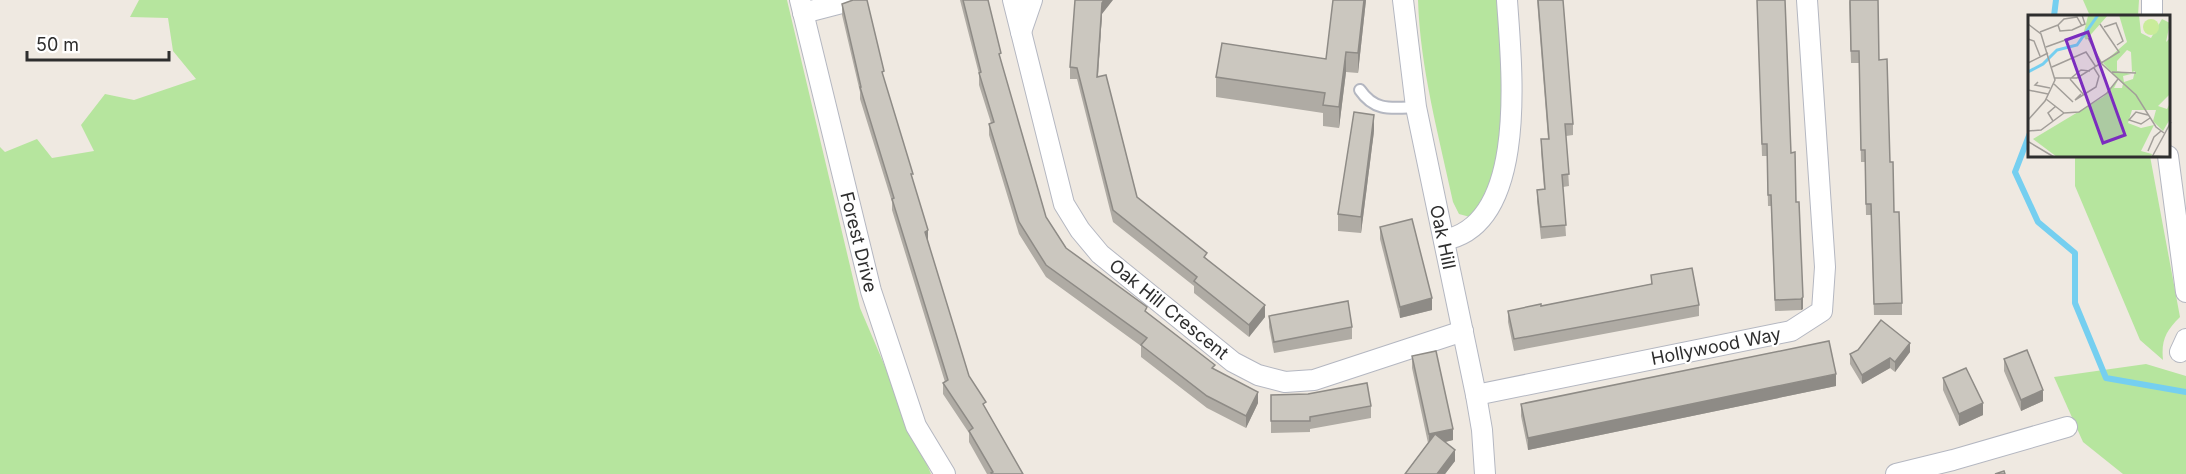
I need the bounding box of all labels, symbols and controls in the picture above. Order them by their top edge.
inset map [2028,15,2171,158]
scale bar [27,24,170,62]
text: 50 m [36,34,79,55]
street label: Forest Drive [836,190,882,294]
street label: Oak Hill [1426,203,1460,271]
street label: Oak Hill Crescent [1105,255,1233,364]
street label: Hollywood Way [1649,323,1783,369]

